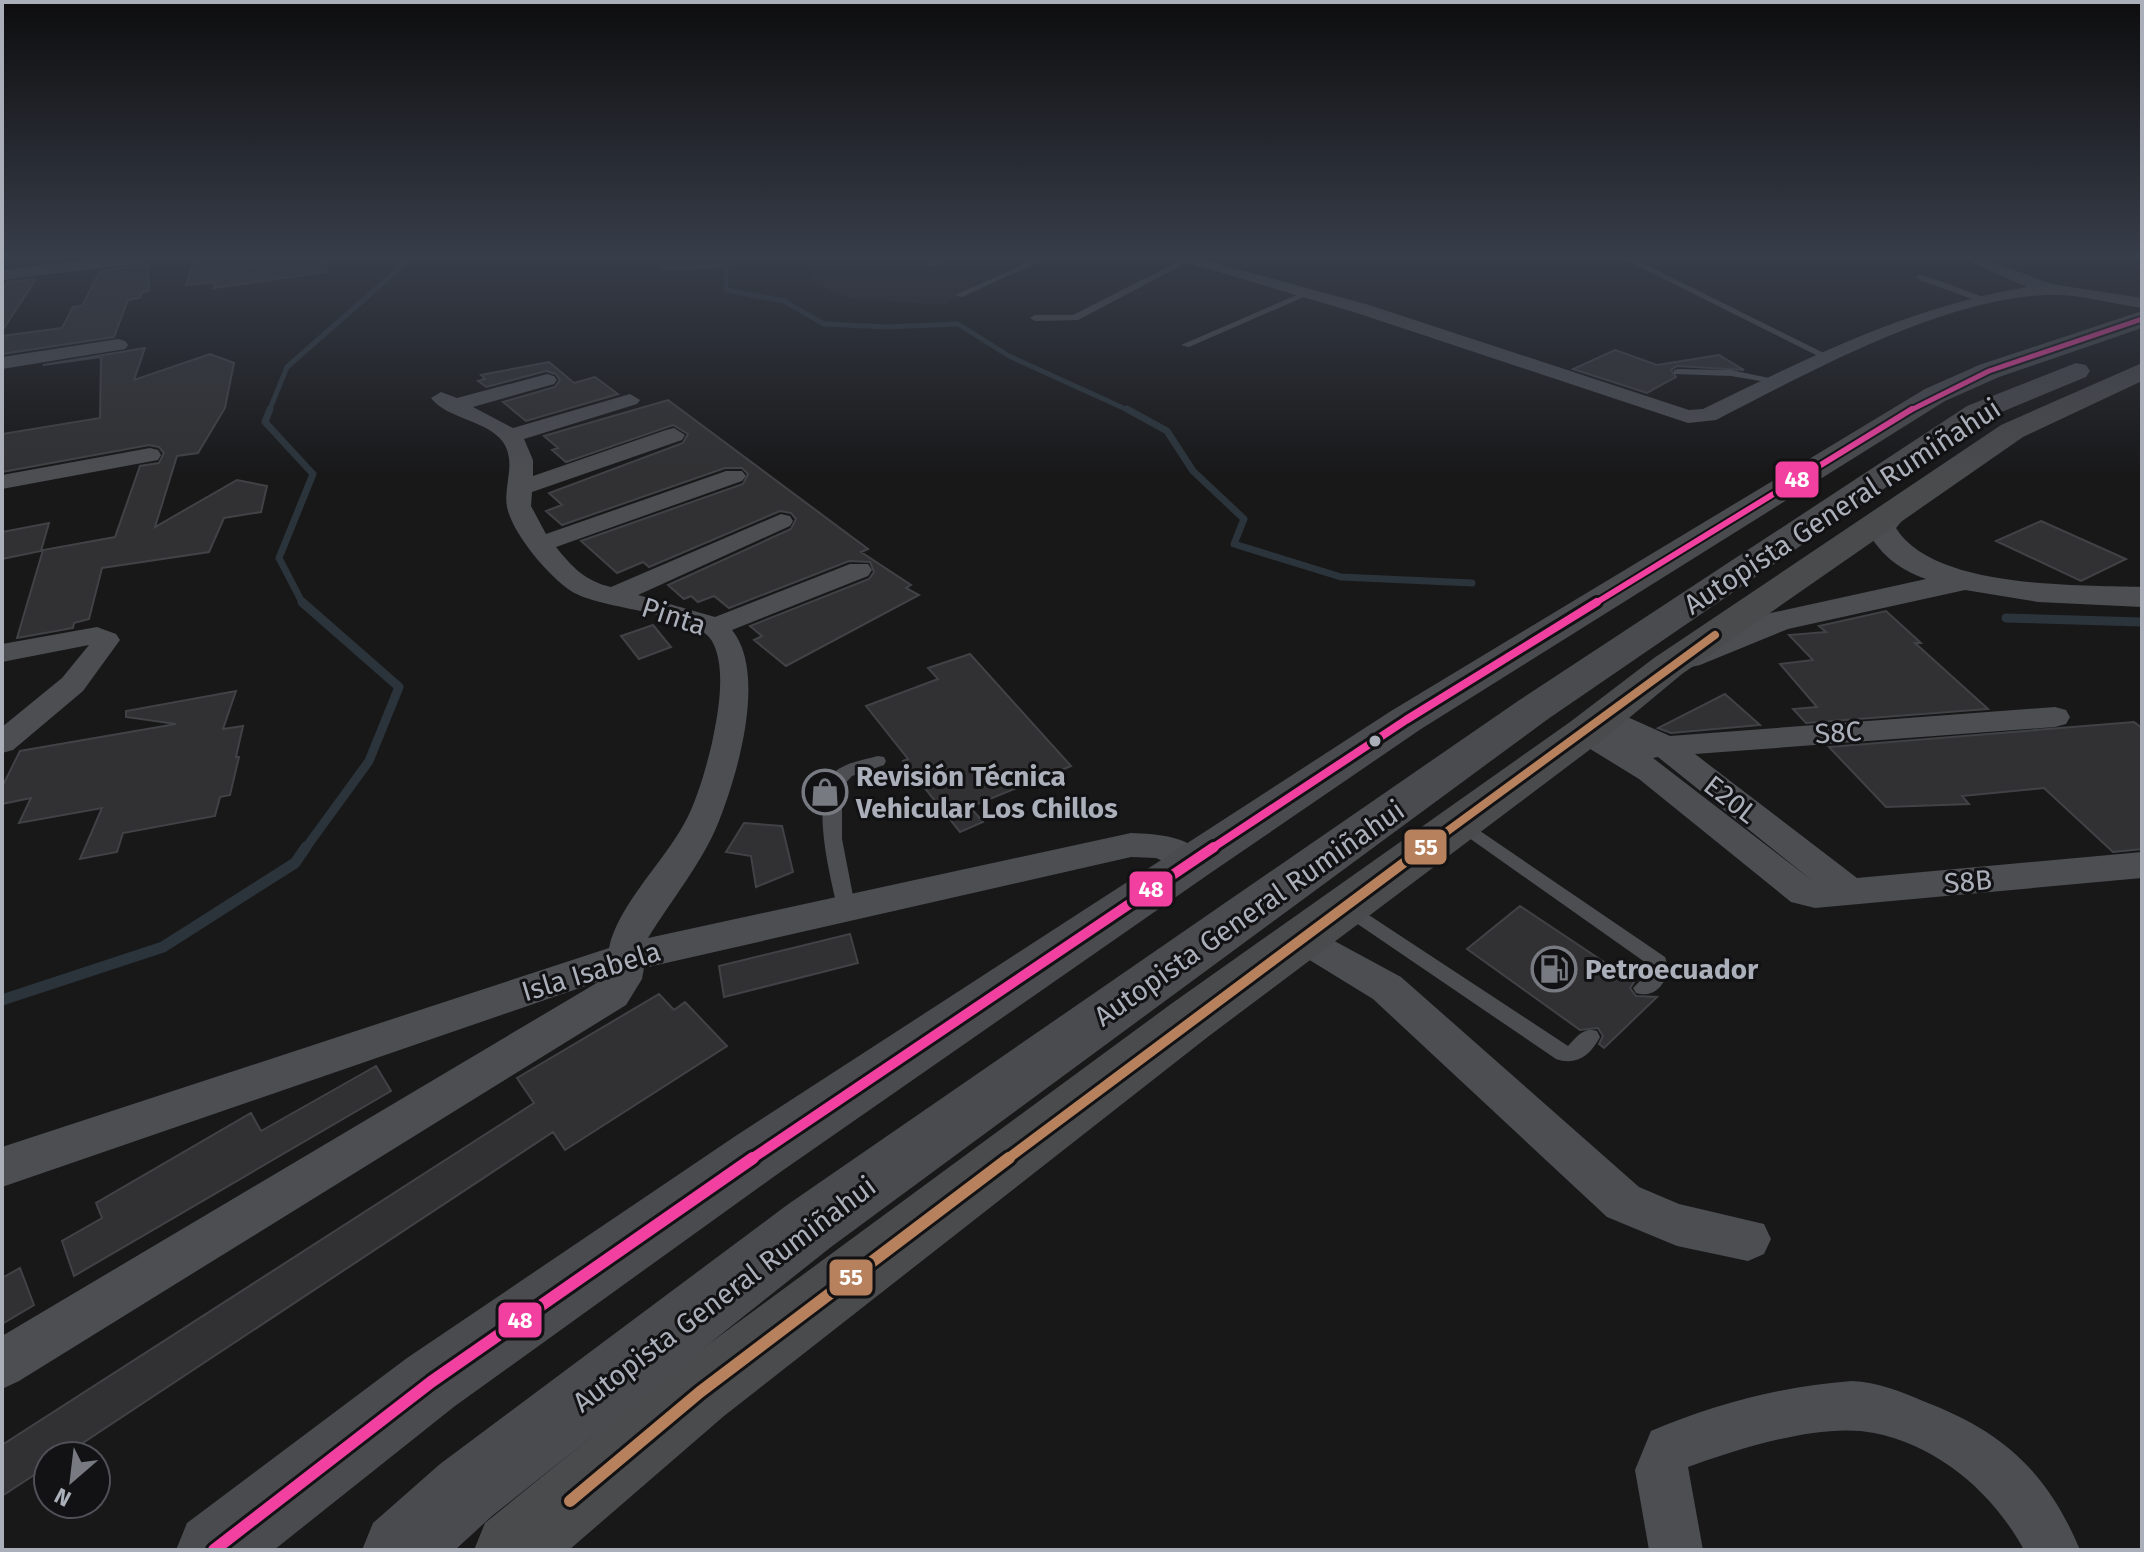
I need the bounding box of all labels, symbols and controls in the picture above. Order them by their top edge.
street label: Autopista General Rumiñahui [1678,392,2007,621]
line badge: 48 [1774,460,1820,499]
text: 48 [1784,466,1810,493]
street label: Pinta [637,591,710,642]
street label: S8C [1814,714,1863,751]
unlabelled marker [1367,733,1383,749]
place label: Revisión Técnica Vehicular Los Chillos [855,760,1118,825]
shop icon: Revisión Técnica Vehicular Los Chillos [801,768,849,816]
street label: E20L [1698,768,1764,830]
street label: Autopista General Rumiñahui [1088,794,1411,1033]
line badge: 55 [1403,828,1448,866]
text: 55 [1414,834,1438,861]
street label: S8B [1943,863,1993,900]
line badge: 48 [1128,870,1174,908]
text: 48 [1138,876,1164,903]
street label: Isla Isabela [518,935,665,1008]
fuel station icon: Petroecuador [1530,945,1578,993]
place label: Petroecuador [1585,953,1759,986]
street label: Autopista General Rumiñahui [566,1170,882,1419]
line badge: 55 [828,1258,874,1297]
text: 55 [839,1264,863,1291]
line badge: 48 [497,1301,543,1339]
text: 48 [507,1307,533,1334]
north arrow [32,1440,112,1520]
text: N [50,1482,76,1513]

